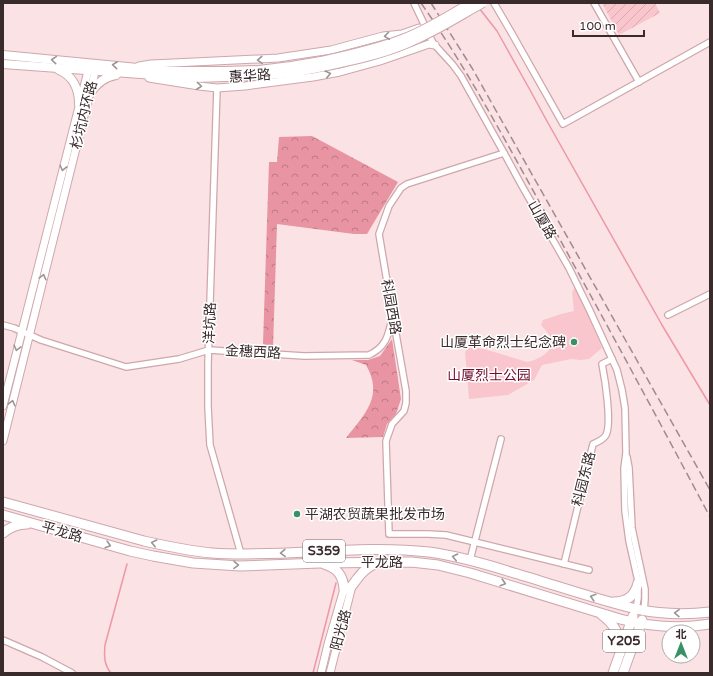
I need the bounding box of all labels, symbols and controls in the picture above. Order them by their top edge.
scale bar [573,12,644,38]
text: 100 m [579,19,616,33]
one-way arrow [384,31,390,40]
one-way arrow [51,55,57,64]
one-way arrow [257,55,263,64]
one-way arrow [112,61,118,70]
street label: 惠华路 [228,66,272,86]
one-way arrow [325,71,331,79]
street label: 杉坑内环路 [67,79,101,151]
one-way arrow [196,81,202,90]
one-way arrow [59,164,68,171]
street label: 山厦路 [524,198,560,242]
one-way arrow [39,274,47,280]
street label: 科园西路 [378,278,404,336]
street label: 洋坑路 [201,302,219,344]
place label: 山厦革命烈士纪念碑 [440,334,566,351]
marker: 山厦革命烈士纪念碑 [569,337,579,347]
street label: 金穗西路 [225,342,281,362]
one-way arrow [14,345,22,351]
park label: 山厦烈士公园 [447,367,531,384]
one-way arrow [8,400,16,407]
street label: 科园东路 [569,450,599,508]
place label: 平湖农贸蔬果批发市场 [305,506,445,523]
marker: 平湖农贸蔬果批发市场 [292,509,302,519]
street label: 平龙路 [39,518,85,546]
one-way arrow [105,540,111,548]
one-way arrow [151,540,157,548]
road number: S359 [303,540,345,562]
one-way arrow [280,549,286,557]
one-way arrow [452,553,458,561]
street label: 平龙路 [361,554,403,571]
one-way arrow [233,561,239,570]
one-way arrow [500,578,507,587]
one-way arrow [590,593,597,602]
street label: 阳光路 [327,608,355,652]
one-way arrow [674,609,680,618]
north arrow [661,624,701,664]
text: 北 [676,628,687,641]
road number: Y205 [603,630,645,652]

